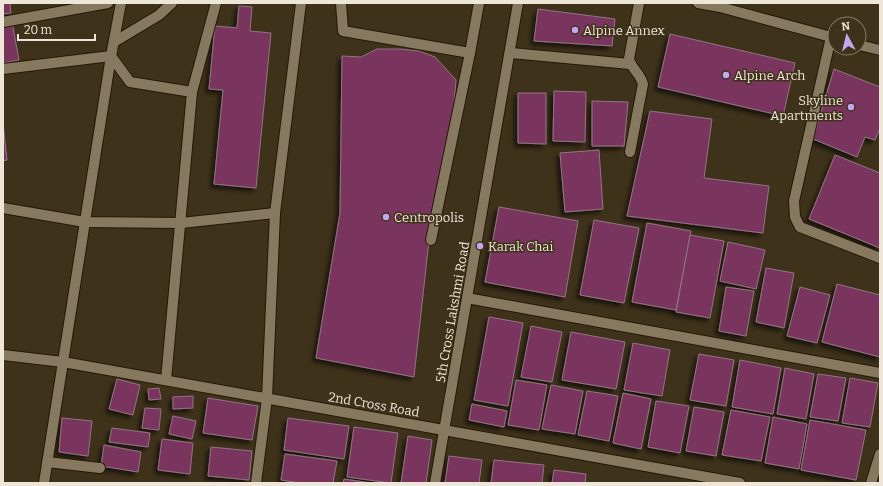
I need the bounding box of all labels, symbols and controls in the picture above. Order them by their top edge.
scale bar [18,16,95,42]
north arrow [827,16,867,56]
text: N [841,20,851,34]
text: 20 m [24,23,53,37]
place label: Alpine Annex [583,23,665,38]
marker: Alpine Annex [570,25,580,35]
place label: Alpine Arch [734,68,805,83]
marker: Alpine Arch [721,70,731,80]
place label: Skyline Apartments [770,93,843,123]
marker: Skyline Apartments [846,102,856,112]
place label: Centropolis [394,210,464,225]
marker: Centropolis [381,212,391,222]
place label: Karak Chai [488,239,553,254]
street label: 5th Cross Lakshmi Road [433,240,472,384]
marker: Karak Chai [475,241,485,251]
street label: 2nd Cross Road [327,389,421,420]

